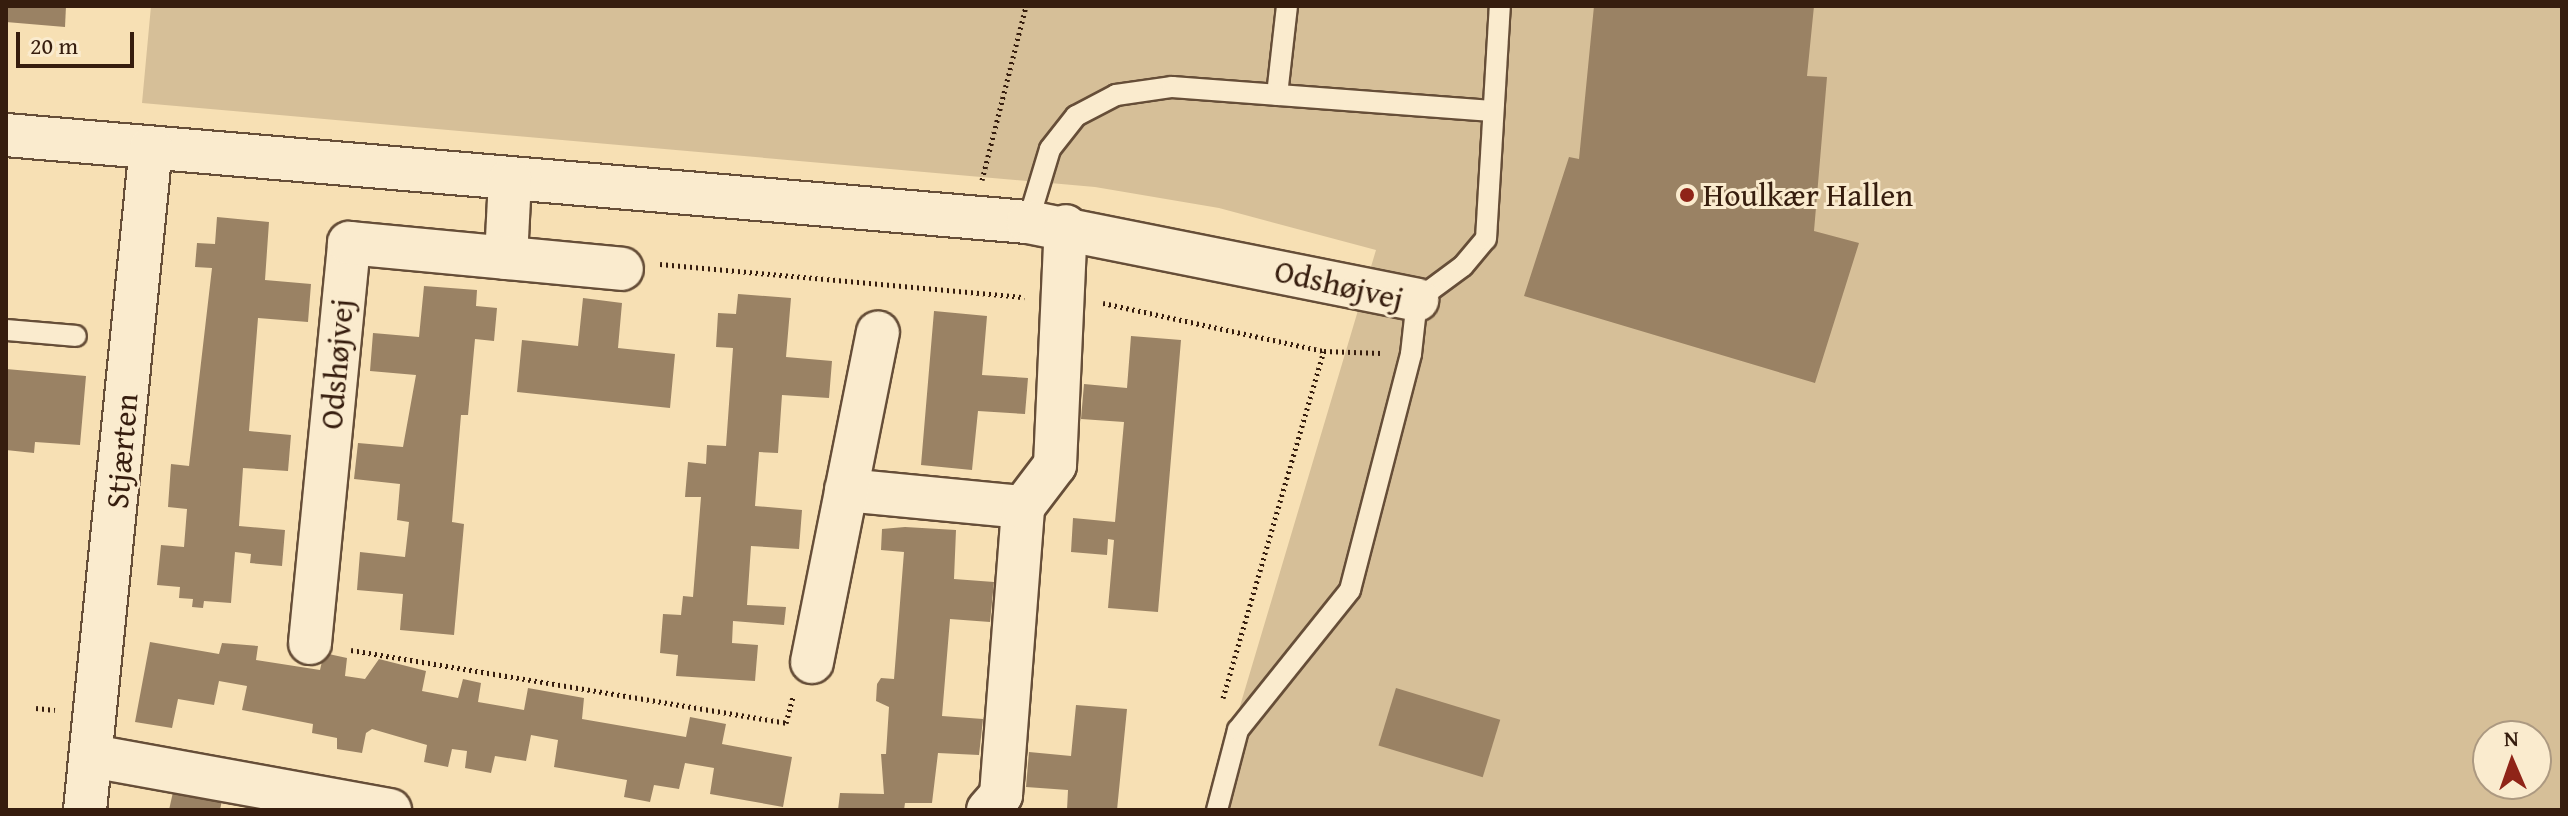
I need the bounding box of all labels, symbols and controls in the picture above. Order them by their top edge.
scale bar [20,16,138,66]
text: 20 m [30,28,78,63]
place label: Houlkær Hallen [1703,176,1913,214]
marker: Houlkær Hallen [1678,186,1696,204]
street label: Odshøjvej [1271,252,1407,318]
street label: Odshøjvej [312,297,362,431]
street label: Stjærten [98,392,146,510]
north arrow [2472,720,2552,800]
text: N [2503,722,2519,754]

